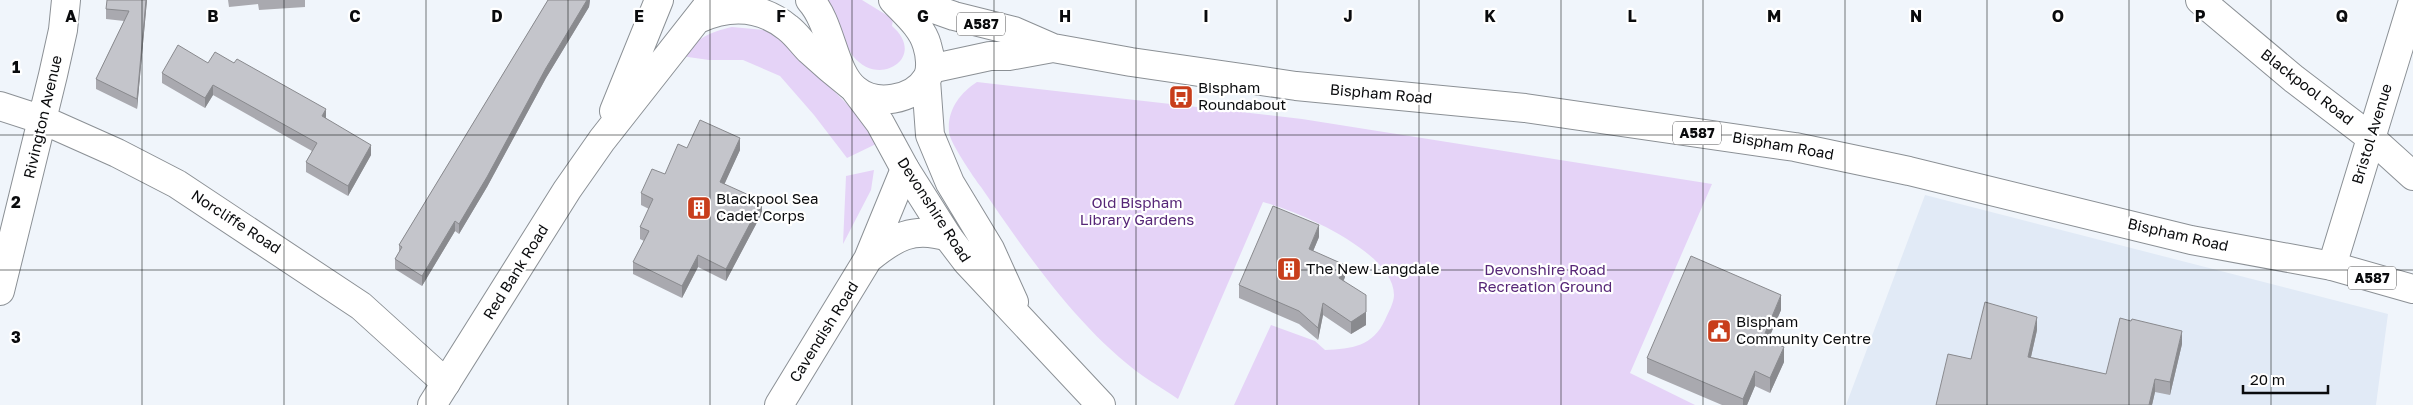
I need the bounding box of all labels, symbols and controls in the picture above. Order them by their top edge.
text: A [65,6,77,26]
text: B [207,6,219,26]
text: C [349,6,361,26]
text: D [491,6,503,26]
text: E [634,6,644,26]
text: F [776,6,786,26]
text: G [917,6,929,26]
text: H [1059,6,1071,26]
text: I [1203,6,1209,26]
text: J [1343,6,1353,26]
text: K [1484,6,1496,26]
text: L [1627,6,1637,26]
text: M [1767,6,1781,26]
text: N [1910,6,1922,26]
text: O [2052,6,2064,26]
text: P [2195,6,2206,26]
text: Q [2336,6,2348,26]
road number: A587 [957,12,1005,36]
street label: Blackpool Road [2258,44,2357,128]
street label: Rivington Avenue [19,53,65,180]
text: 1 [12,57,20,77]
place label: Bispham Roundabout [1198,78,1286,113]
street label: Bispham Road [1329,80,1433,106]
street label: Bristol Avenue [2347,81,2395,186]
bus stop icon: Bispham Roundabout [1168,84,1194,110]
road number: A587 [1673,122,1721,144]
street label: Bispham Road [1731,127,1835,163]
street label: Devonshire Road [894,154,975,265]
street label: Norcliffe Road [188,185,285,257]
place label: Blackpool Sea Cadet Corps [716,189,819,224]
text: 2 [11,192,21,212]
park label: Old Bispham Library Gardens [1080,193,1194,228]
building icon: Blackpool Sea Cadet Corps [686,195,712,221]
street label: Bispham Road [2126,214,2230,254]
street label: Red Bank Road [479,221,552,322]
building icon: The New Langdale [1276,256,1302,282]
place label: The New Langdale [1306,259,1440,277]
park label: Devonshire Road Recreation Ground [1478,260,1612,295]
road number: A587 [2348,266,2396,290]
street label: Cavendish Road [785,278,861,385]
place label: Bispham Community Centre [1736,312,1871,347]
public building icon: Bispham Community Centre [1706,318,1732,344]
text: 3 [11,327,21,347]
scale bar [2243,362,2328,394]
text: 20 m [2250,370,2285,388]

